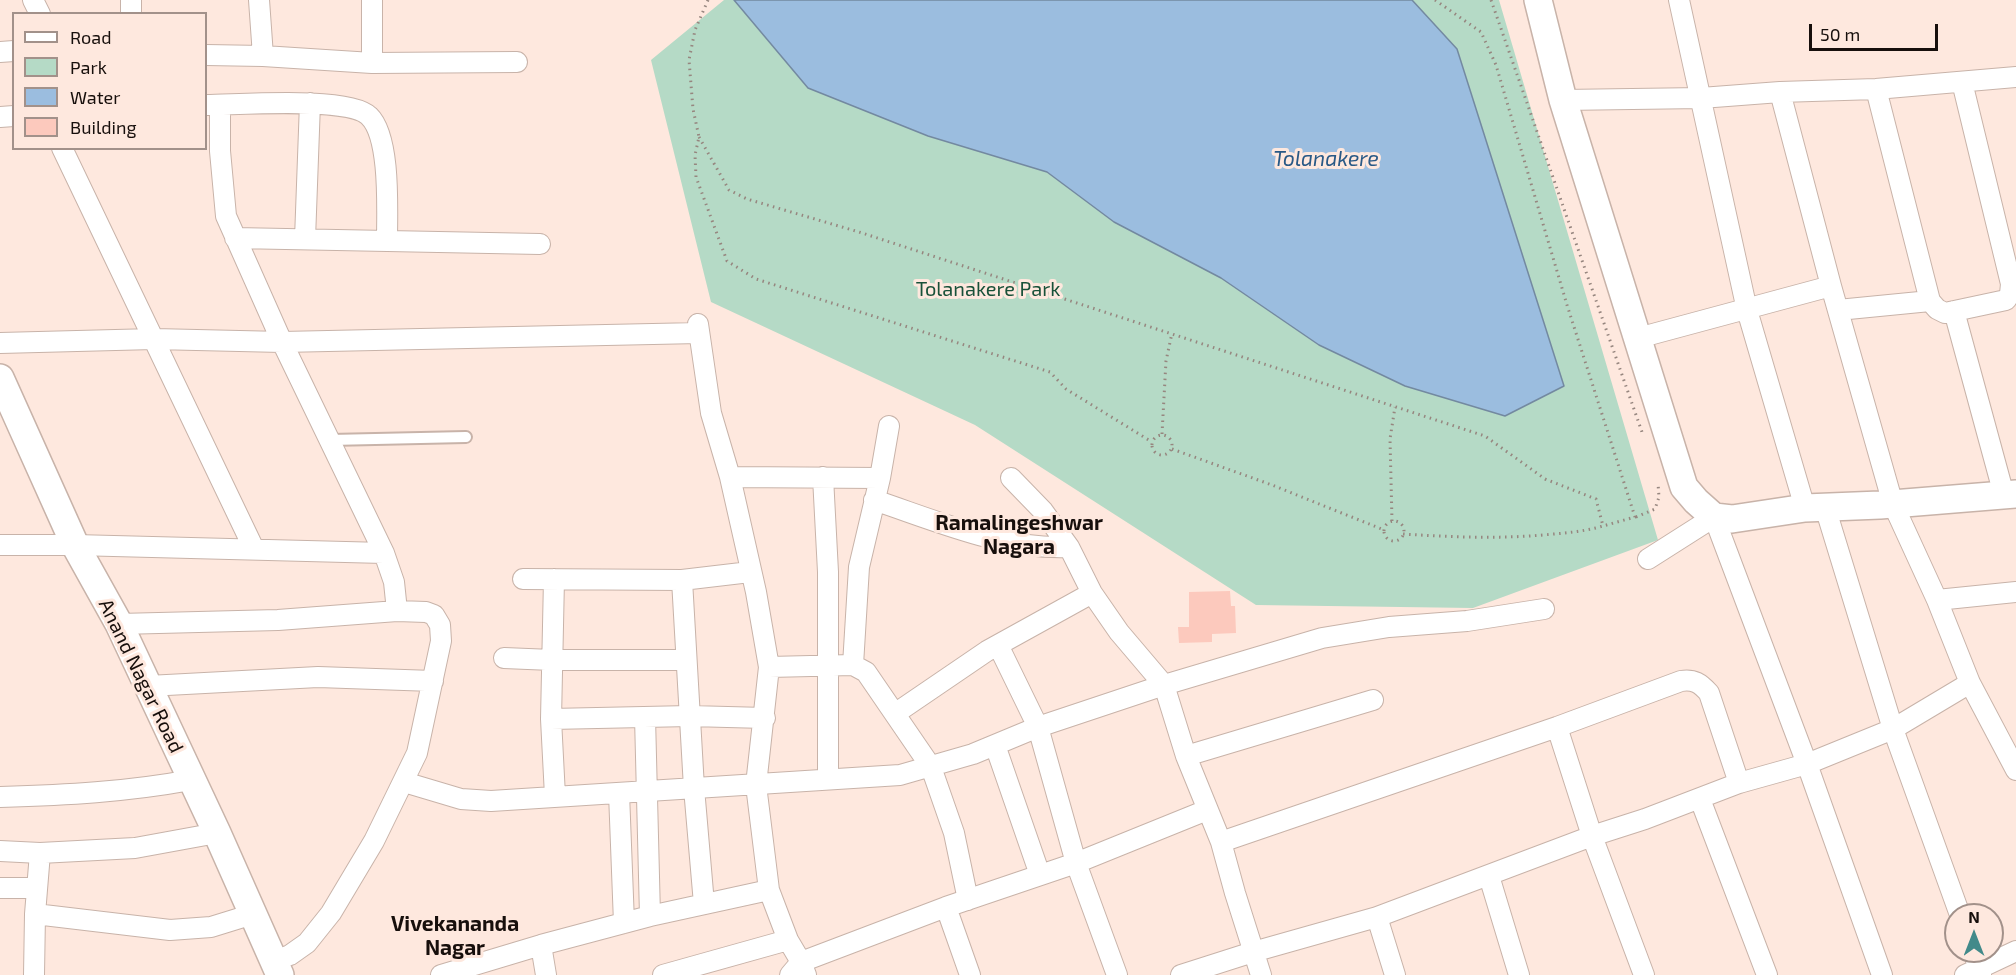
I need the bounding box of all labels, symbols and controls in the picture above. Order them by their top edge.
legend [12,12,207,150]
scale bar [1812,12,1941,50]
text: 50 m [1820,23,1860,45]
text: Road [70,26,111,48]
text: Park [70,56,107,78]
text: Water [70,86,120,108]
text: Building [70,116,137,138]
water label: Tolanakere [1273,146,1379,172]
park label: Tolanakere Park [916,277,1060,301]
district label: Ramalingeshwar Nagara [935,510,1103,560]
street label: Anand Nagar Road [93,595,189,757]
north arrow [1944,903,2004,963]
text: N [1968,907,1980,926]
district label: Vivekananda Nagar [391,911,519,961]

